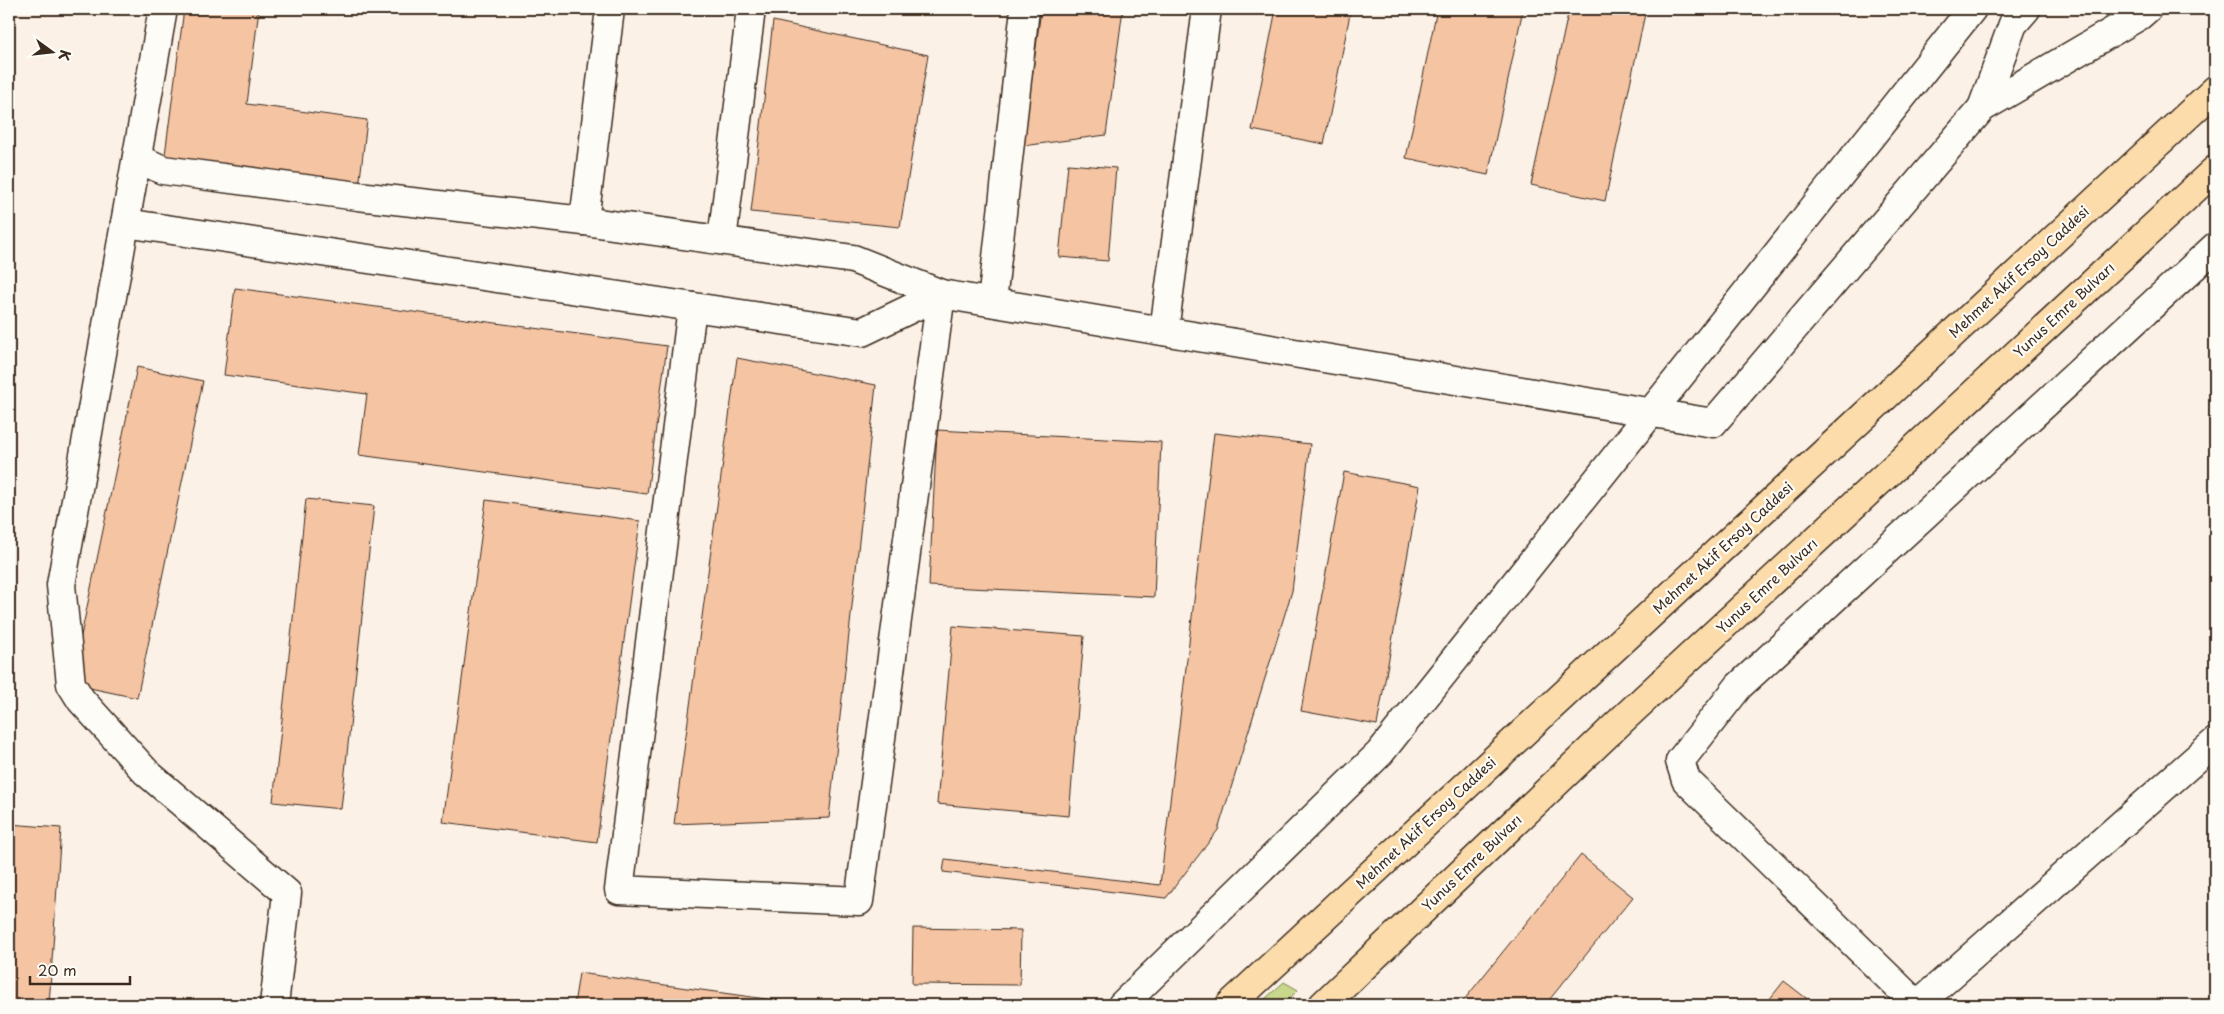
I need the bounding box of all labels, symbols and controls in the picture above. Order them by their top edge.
north arrow [28,28,78,78]
text: K [54,48,77,63]
street label: Mehmet Akif Ersoy Caddesi [1944,201,2094,342]
street label: Yunus Emre Bulvarı [2008,257,2119,362]
street label: Mehmet Akif Ersoy Caddesi [1648,477,1798,618]
street label: Yunus Emre Bulvarı [1711,533,1822,638]
street label: Mehmet Akif Ersoy Caddesi [1351,752,1501,893]
street label: Yunus Emre Bulvarı [1417,809,1526,916]
scale bar [30,954,130,986]
text: 20 m [38,958,77,981]

